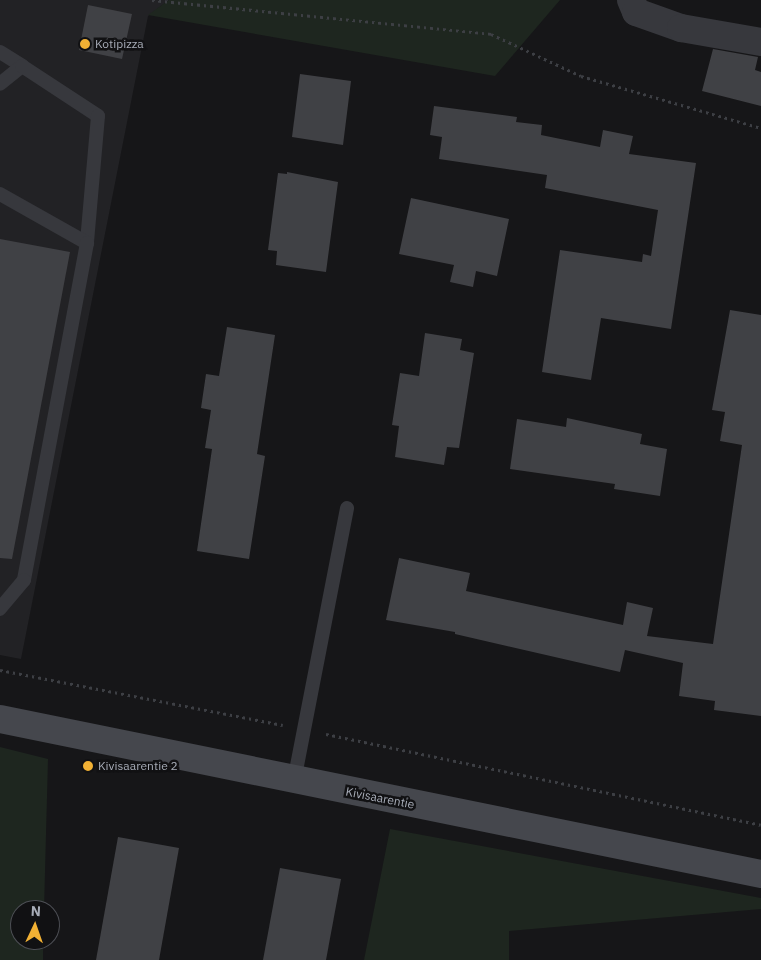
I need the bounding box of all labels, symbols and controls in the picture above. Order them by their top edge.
place label: Kotipizza [95,37,144,51]
marker: Kotipizza [79,38,91,50]
place label: Kivisaarentie 2 [98,759,178,773]
marker: Kivisaarentie 2 [82,760,94,772]
street label: Kivisaarentie [344,784,416,812]
north arrow [10,900,60,950]
text: N [30,902,41,920]

